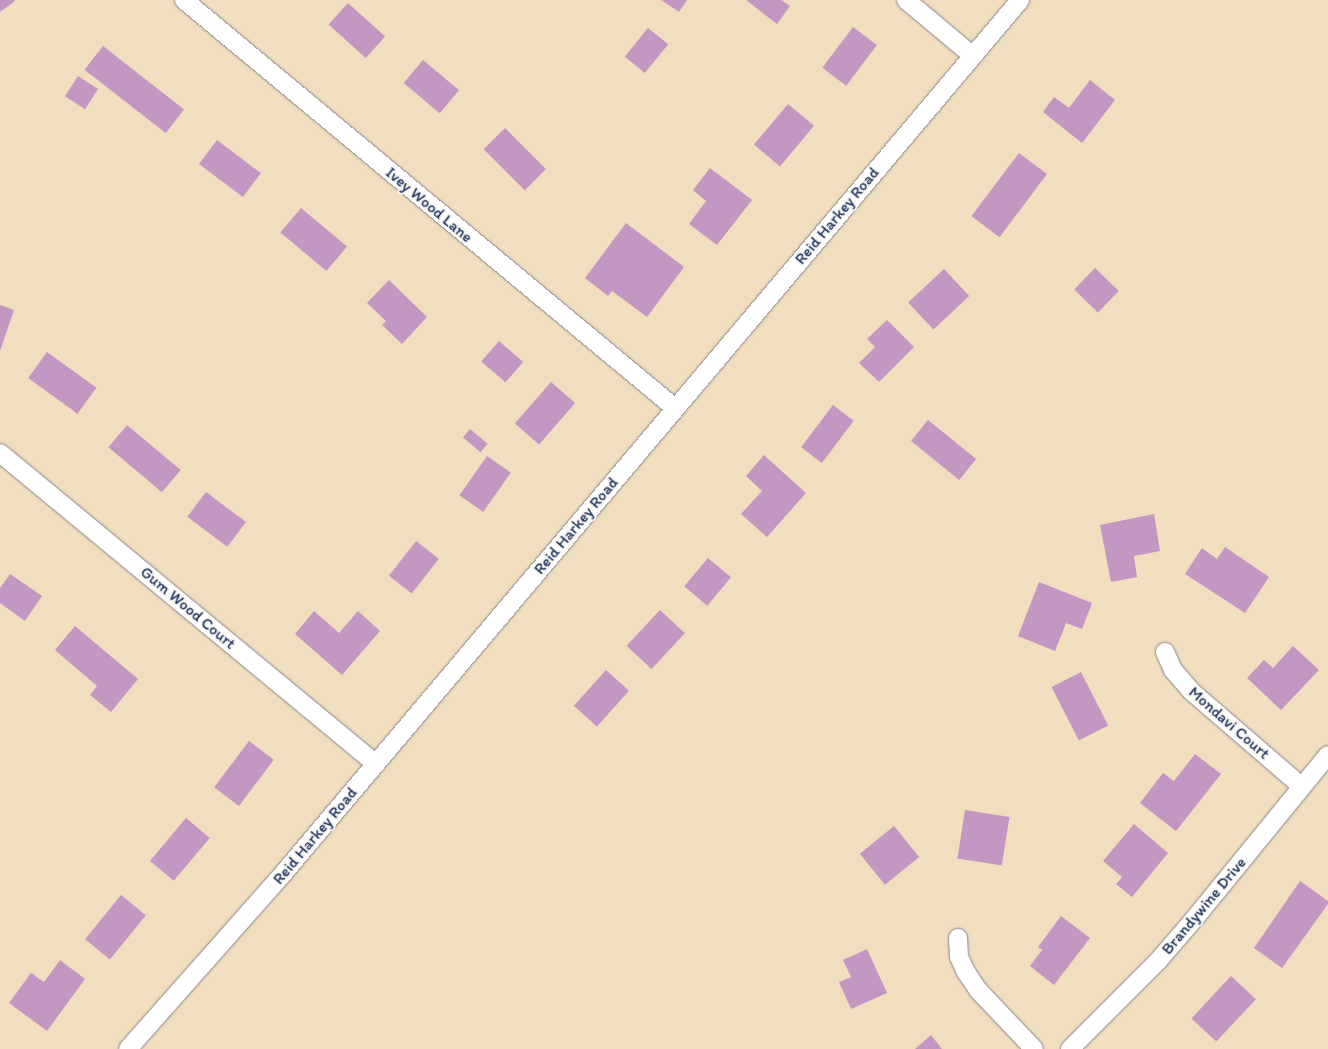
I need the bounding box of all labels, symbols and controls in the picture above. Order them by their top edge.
street label: Ivey Wood Lane [382,163,476,247]
street label: Reid Harkey Road [791,164,883,268]
street label: Reid Harkey Road [530,474,622,578]
street label: Gum Wood Court [136,563,240,653]
street label: Mondavi Court [1185,683,1273,763]
street label: Reid Harkey Road [269,784,361,888]
street label: Brandywine Drive [1158,853,1250,959]

